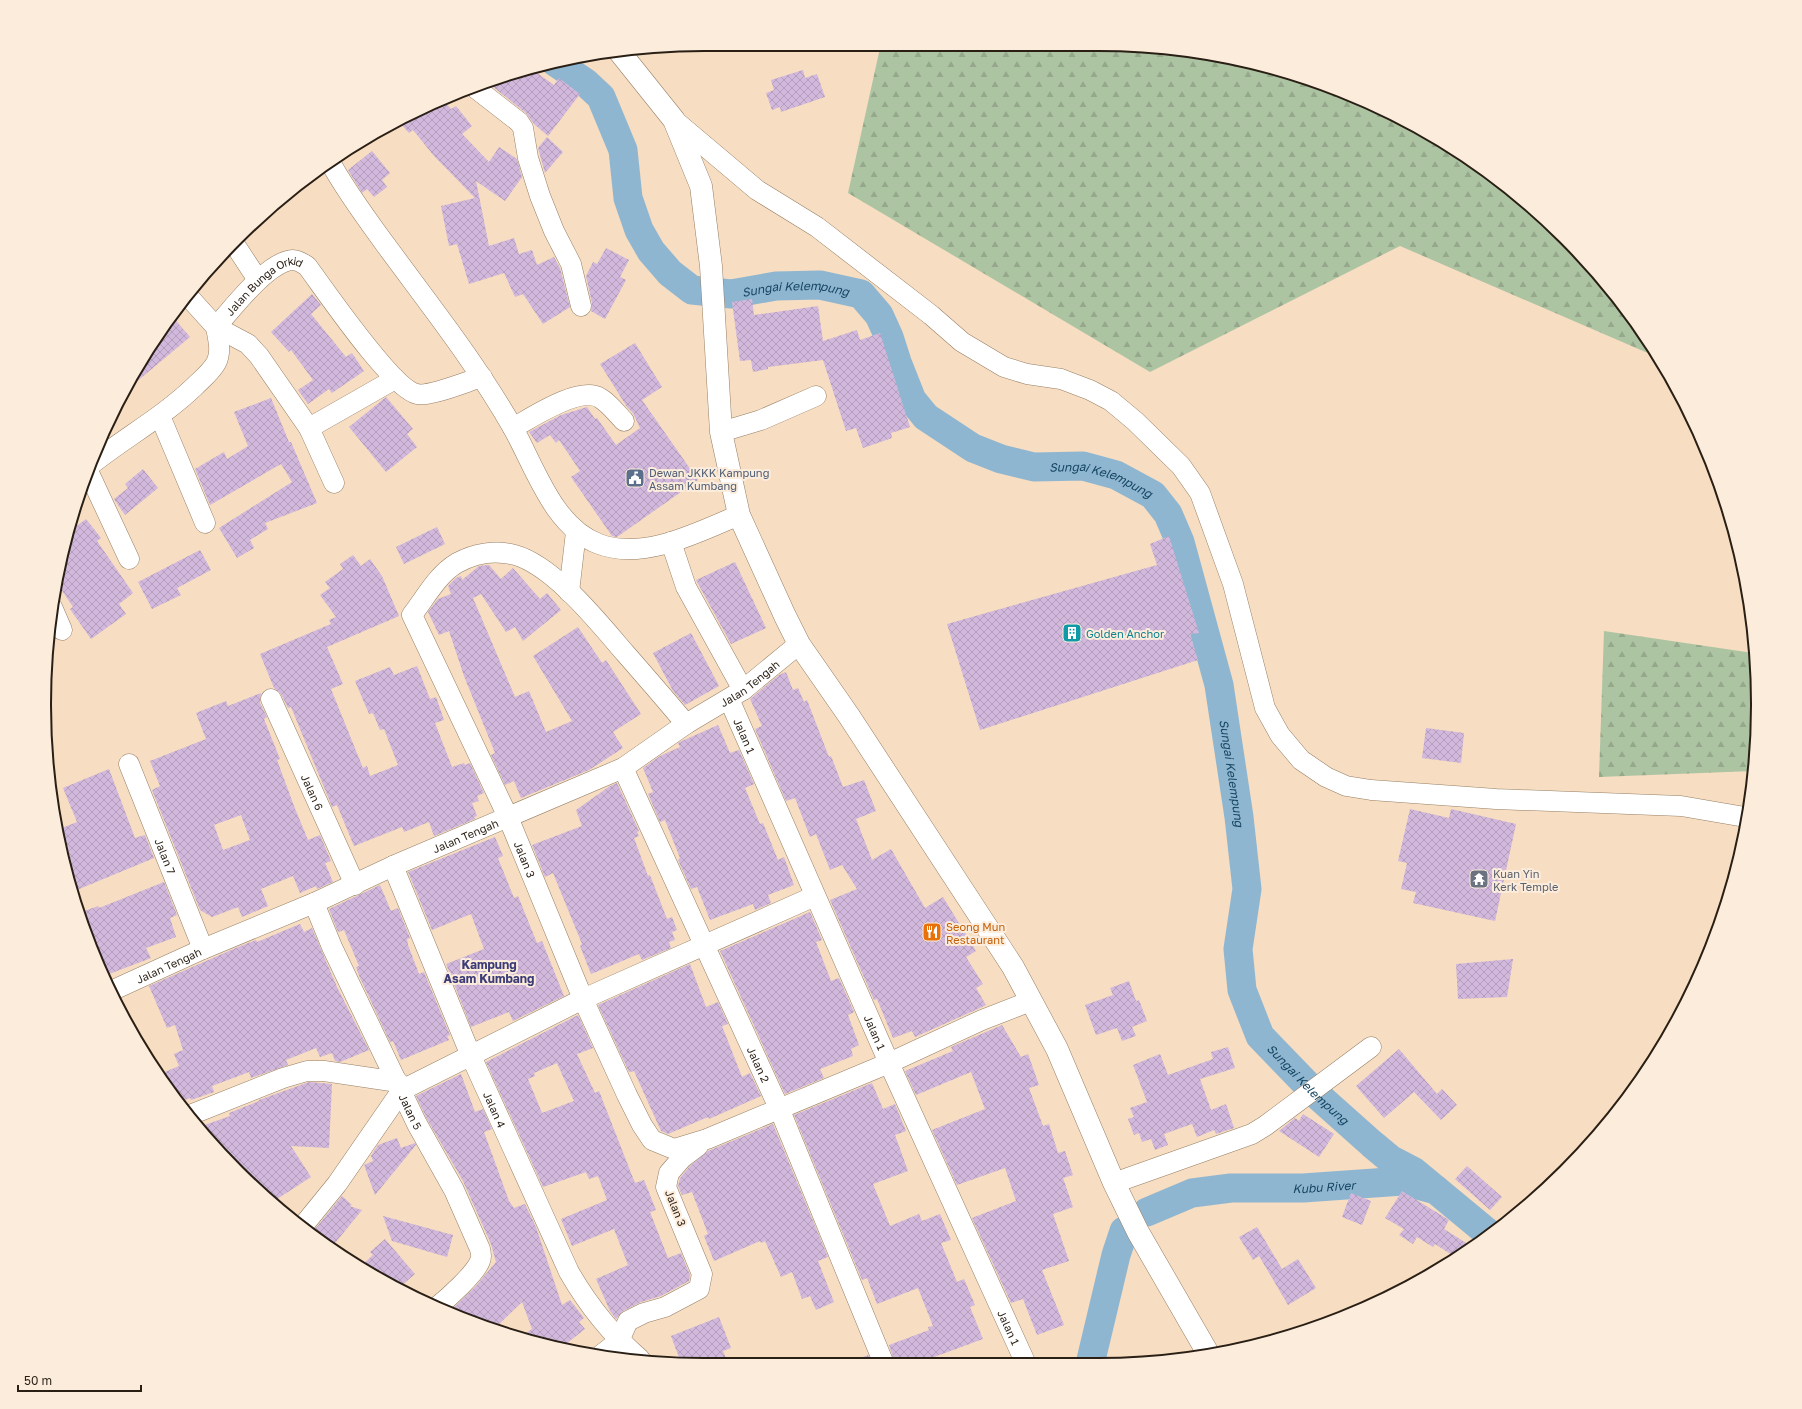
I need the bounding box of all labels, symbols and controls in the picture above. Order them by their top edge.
street label: Jalan Bunga Orkid [223,253,306,318]
water label: Sungai Kelempung [741,277,852,299]
water label: Sungai Kelempung [1049,458,1156,502]
place label: Dewan JKKK Kampung Assam Kumbang [649,466,769,492]
public building icon: Dewan JKKK Kampung Assam Kumbang [624,467,646,489]
building icon: Golden Anchor [1061,622,1083,644]
place label: Golden Anchor [1086,627,1165,640]
street label: Jalan Tengah [717,657,781,709]
street label: Jalan 1 [732,716,758,755]
water label: Sungai Kelempung [1217,718,1248,829]
street label: Jalan 6 [299,772,327,812]
street label: Jalan Tengah [430,815,500,855]
street label: Jalan 7 [153,836,179,876]
street label: Jalan 3 [512,839,539,879]
place label: Kuan Yin Kerk Temple [1493,867,1559,893]
temple icon: Kuan Yin Kerk Temple [1468,868,1490,890]
place label: Seong Mun Restaurant [946,920,1005,946]
restaurant icon: Seong Mun Restaurant [921,921,943,943]
street label: Jalan Tengah [134,944,203,985]
district label: Kampung Asam Kumbang [444,957,534,986]
street label: Jalan 1 [862,1013,889,1052]
water label: Sungai Kelempung [1264,1041,1353,1128]
street label: Jalan 2 [745,1044,773,1084]
street label: Jalan 4 [481,1089,509,1130]
street label: Jalan 5 [397,1092,425,1132]
water label: Kubu River [1293,1177,1358,1196]
street label: Jalan 3 [663,1188,689,1228]
street label: Jalan 1 [996,1308,1023,1347]
scale bar [18,1367,141,1393]
text: 50 m [24,1373,52,1388]

